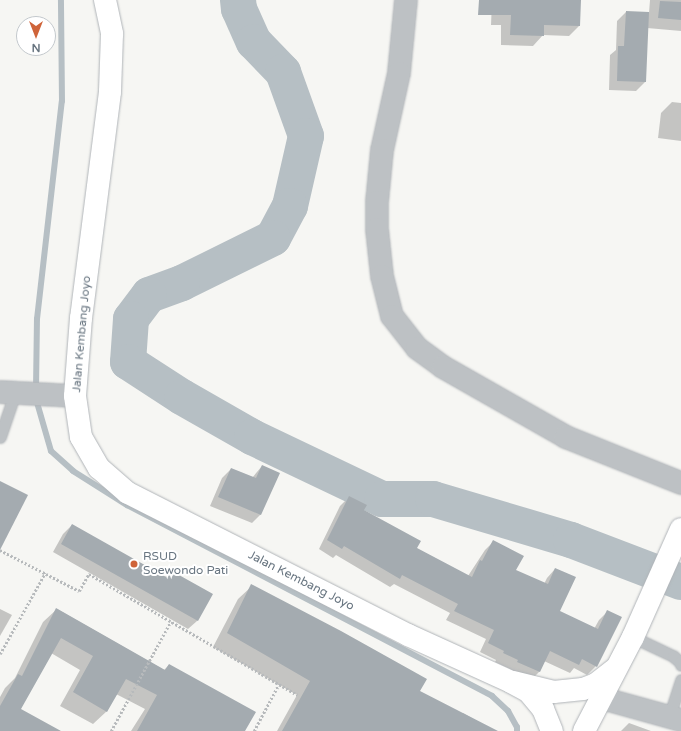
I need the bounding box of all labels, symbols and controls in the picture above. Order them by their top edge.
north arrow [16,16,56,56]
text: N [32,41,40,54]
street label: Jalan Kembang Joyo [70,275,94,393]
street label: Jalan Kembang Joyo [246,548,356,614]
place label: RSUD Soewondo Pati [143,550,228,578]
marker: RSUD Soewondo Pati [128,558,140,570]

